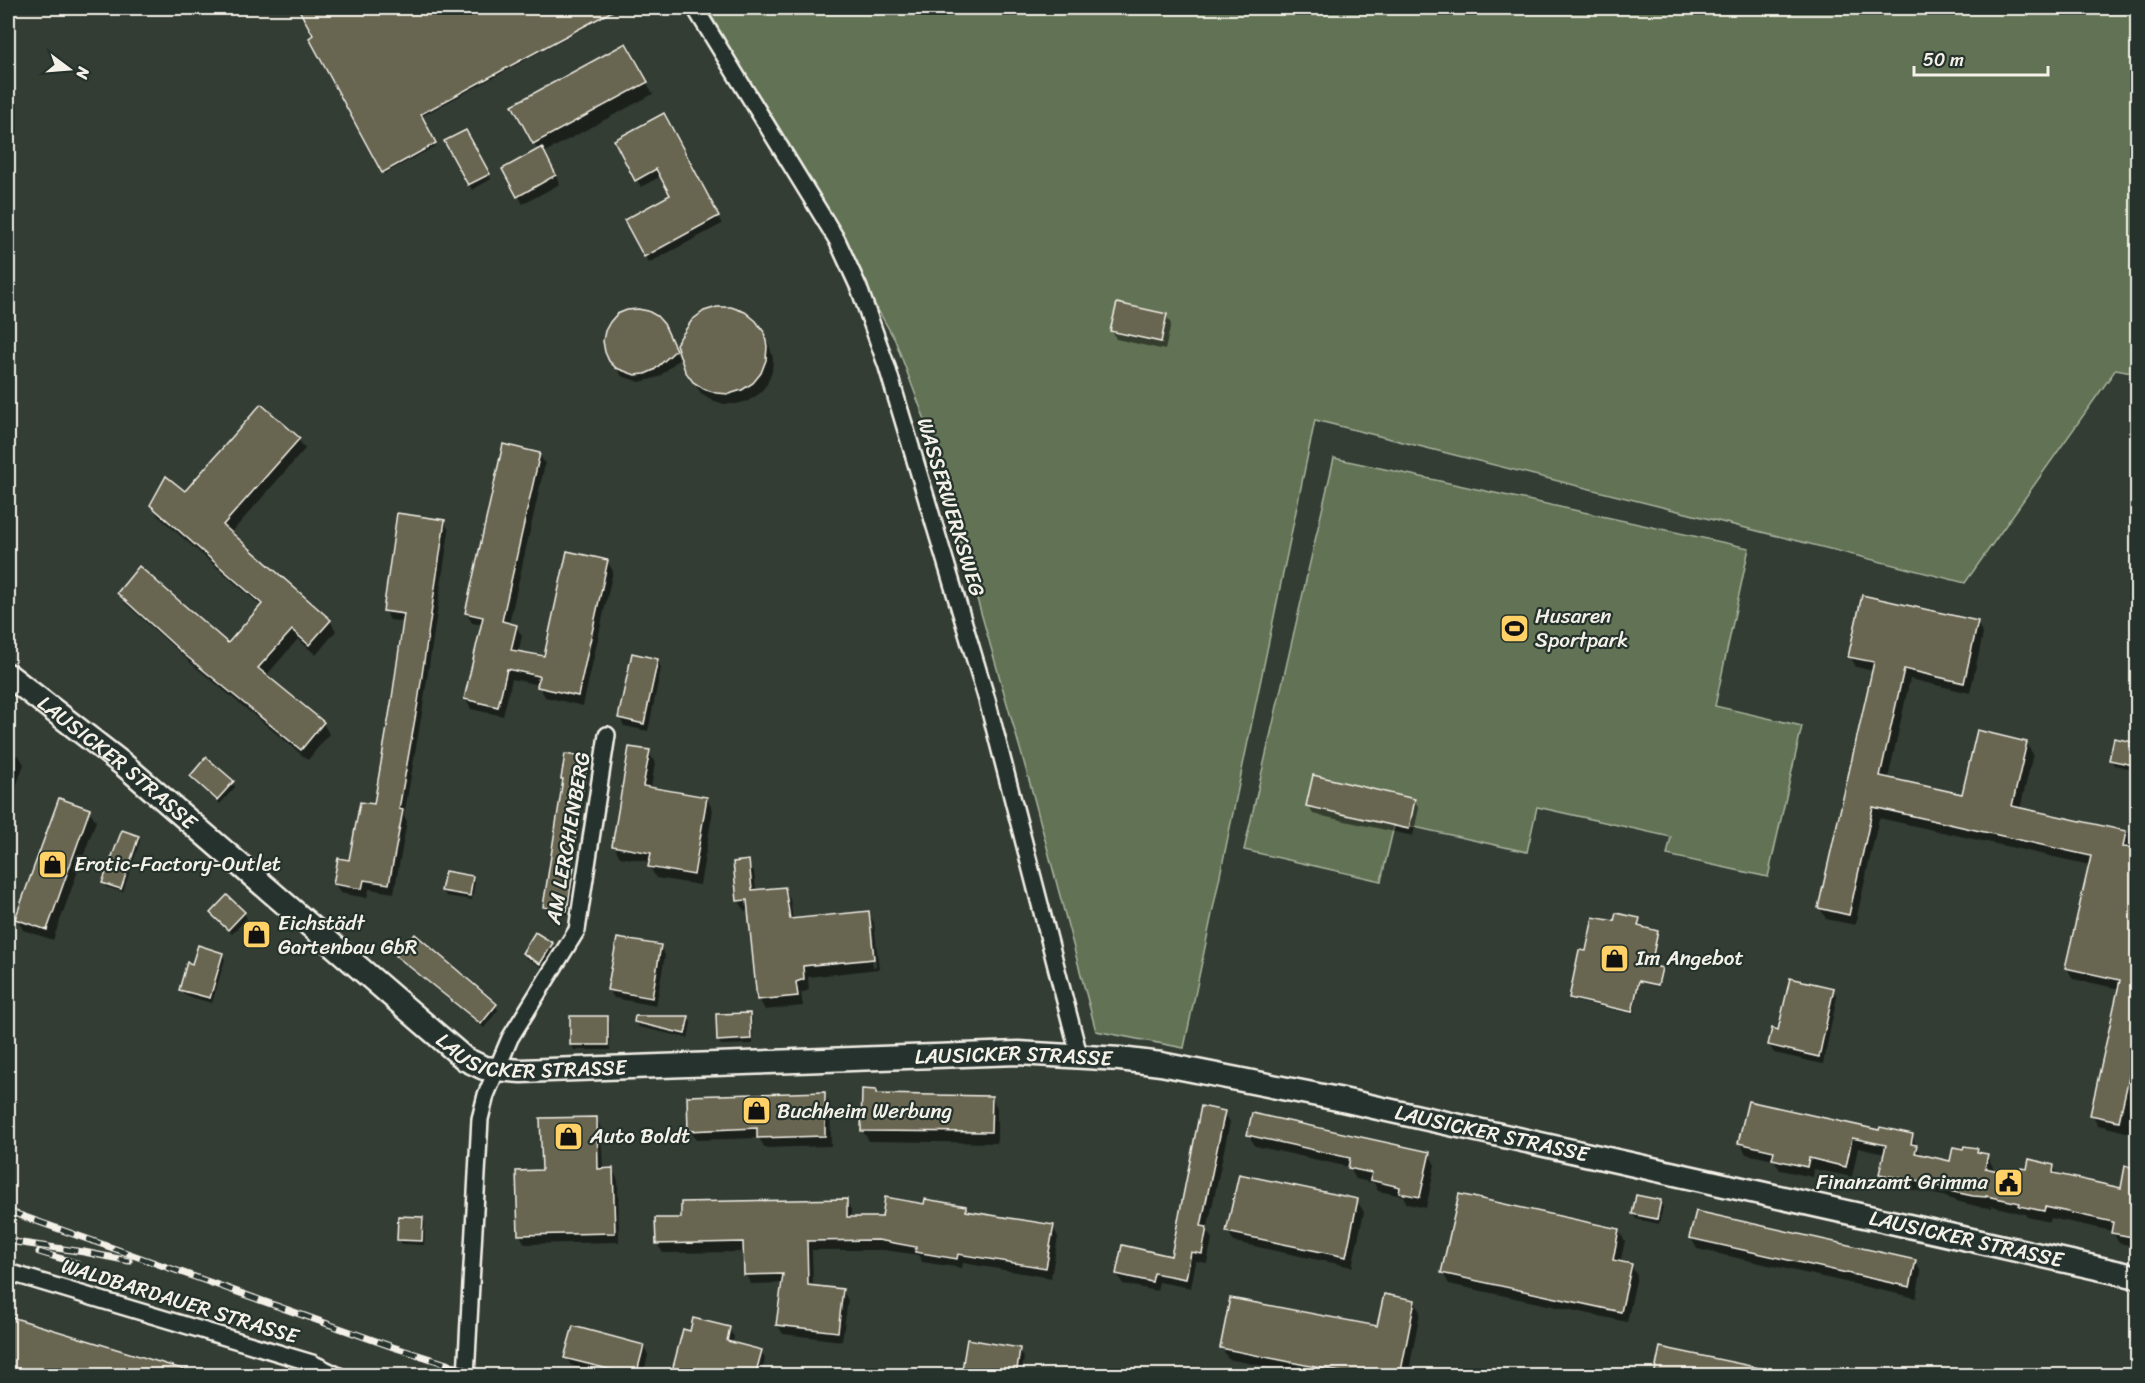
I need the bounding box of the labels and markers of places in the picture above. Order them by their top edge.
place label: Husaren Sportpark [1535,597,1628,659]
sports icon: Husaren Sportpark [1498,612,1530,644]
place label: Erotic-Factory-Outlet [74,845,281,883]
shop icon: Erotic-Factory-Outlet [37,848,69,880]
place label: Eichstädt Gartenbau GbR [278,904,418,966]
shop icon: Eichstädt Gartenbau GbR [241,919,273,951]
place label: Im Angebot [1635,939,1744,977]
shop icon: Im Angebot [1599,942,1631,974]
place label: Buchheim Werbung [777,1092,953,1130]
shop icon: Buchheim Werbung [740,1095,772,1127]
place label: Auto Boldt [589,1117,690,1155]
shop icon: Auto Boldt [553,1120,585,1152]
place label: Finanzamt Grimma [1816,1163,1988,1201]
public building icon: Finanzamt Grimma [1993,1166,2025,1198]

